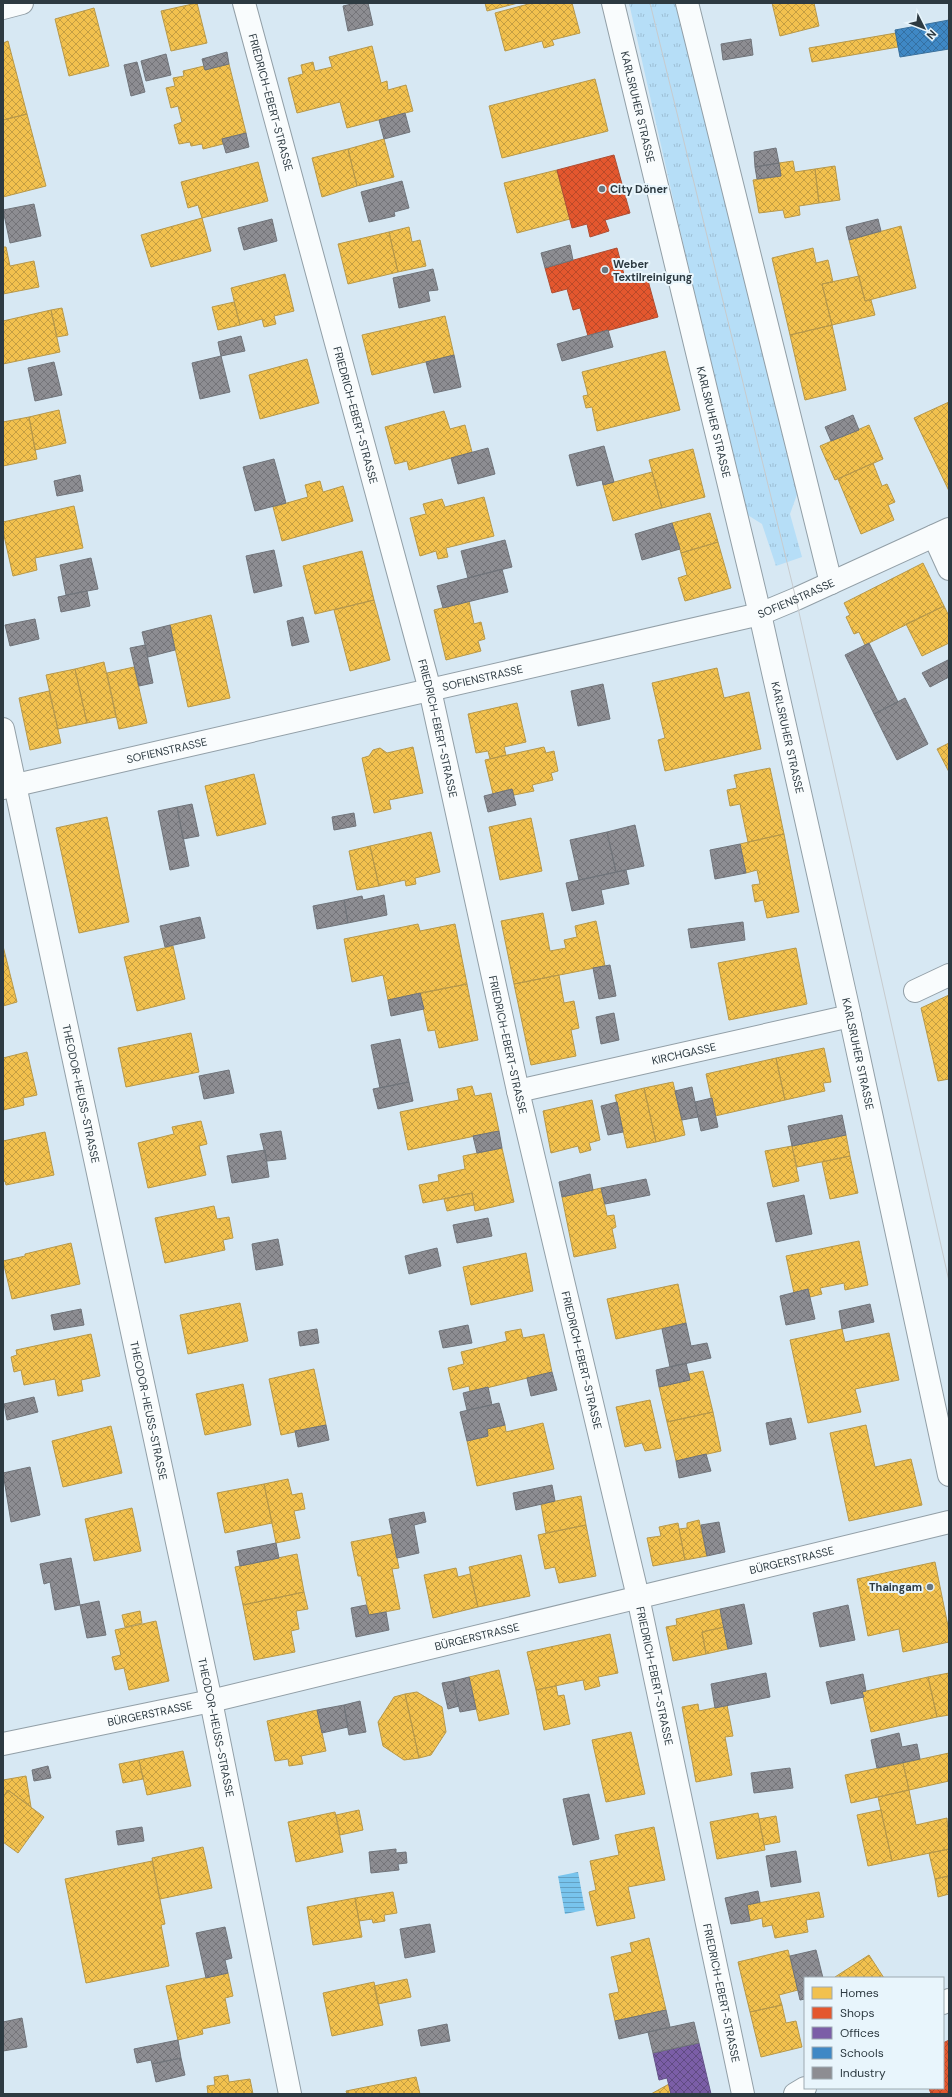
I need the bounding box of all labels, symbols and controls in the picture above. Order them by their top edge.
north arrow [904,8,944,48]
text: N [924,27,939,42]
street label: FRIEDRICH-EBERT-STRASSE [246,32,296,173]
street label: KARLSRUHER STRASSE [618,50,658,164]
place label: City Döner [610,182,668,196]
marker: City Döner [597,184,607,194]
place label: Weber Textilreinigung [613,257,693,284]
marker: Weber Textilreinigung [600,265,610,275]
street label: FRIEDRICH-EBERT-STRASSE [330,345,381,485]
street label: KARLSRUHER STRASSE [694,365,734,479]
street label: SOFIENSTRASSE [755,575,837,621]
street label: FRIEDRICH-EBERT-STRASSE [415,658,460,799]
street label: SOFIENSTRASSE [441,662,524,694]
street label: KARLSRUHER STRASSE [768,680,807,795]
street label: SOFIENSTRASSE [125,734,208,766]
street label: FRIEDRICH-EBERT-STRASSE [486,974,530,1116]
street label: KARLSRUHER STRASSE [839,996,877,1111]
street label: THEODOR-HEUSS-STRASSE [59,1023,103,1165]
street label: KIRCHGASSE [650,1039,717,1068]
street label: FRIEDRICH-EBERT-STRASSE [559,1290,605,1431]
street label: THEODOR-HEUSS-STRASSE [127,1340,171,1481]
street label: BÜRGERSTRASSE [748,1543,836,1577]
place label: Thaingam [869,1580,922,1594]
marker: Thaingam [925,1582,935,1592]
street label: FRIEDRICH-EBERT-STRASSE [633,1605,676,1747]
street label: BÜRGERSTRASSE [433,1619,521,1654]
street label: THEODOR-HEUSS-STRASSE [195,1657,237,1798]
street label: BÜRGERSTRASSE [106,1698,194,1729]
street label: FRIEDRICH-EBERT-STRASSE [700,1922,743,2064]
legend [804,1977,944,2089]
text: Homes [840,1985,879,2001]
text: Shops [840,2005,875,2021]
text: Offices [840,2025,880,2041]
text: Schools [840,2045,884,2061]
text: Industry [840,2065,886,2081]

